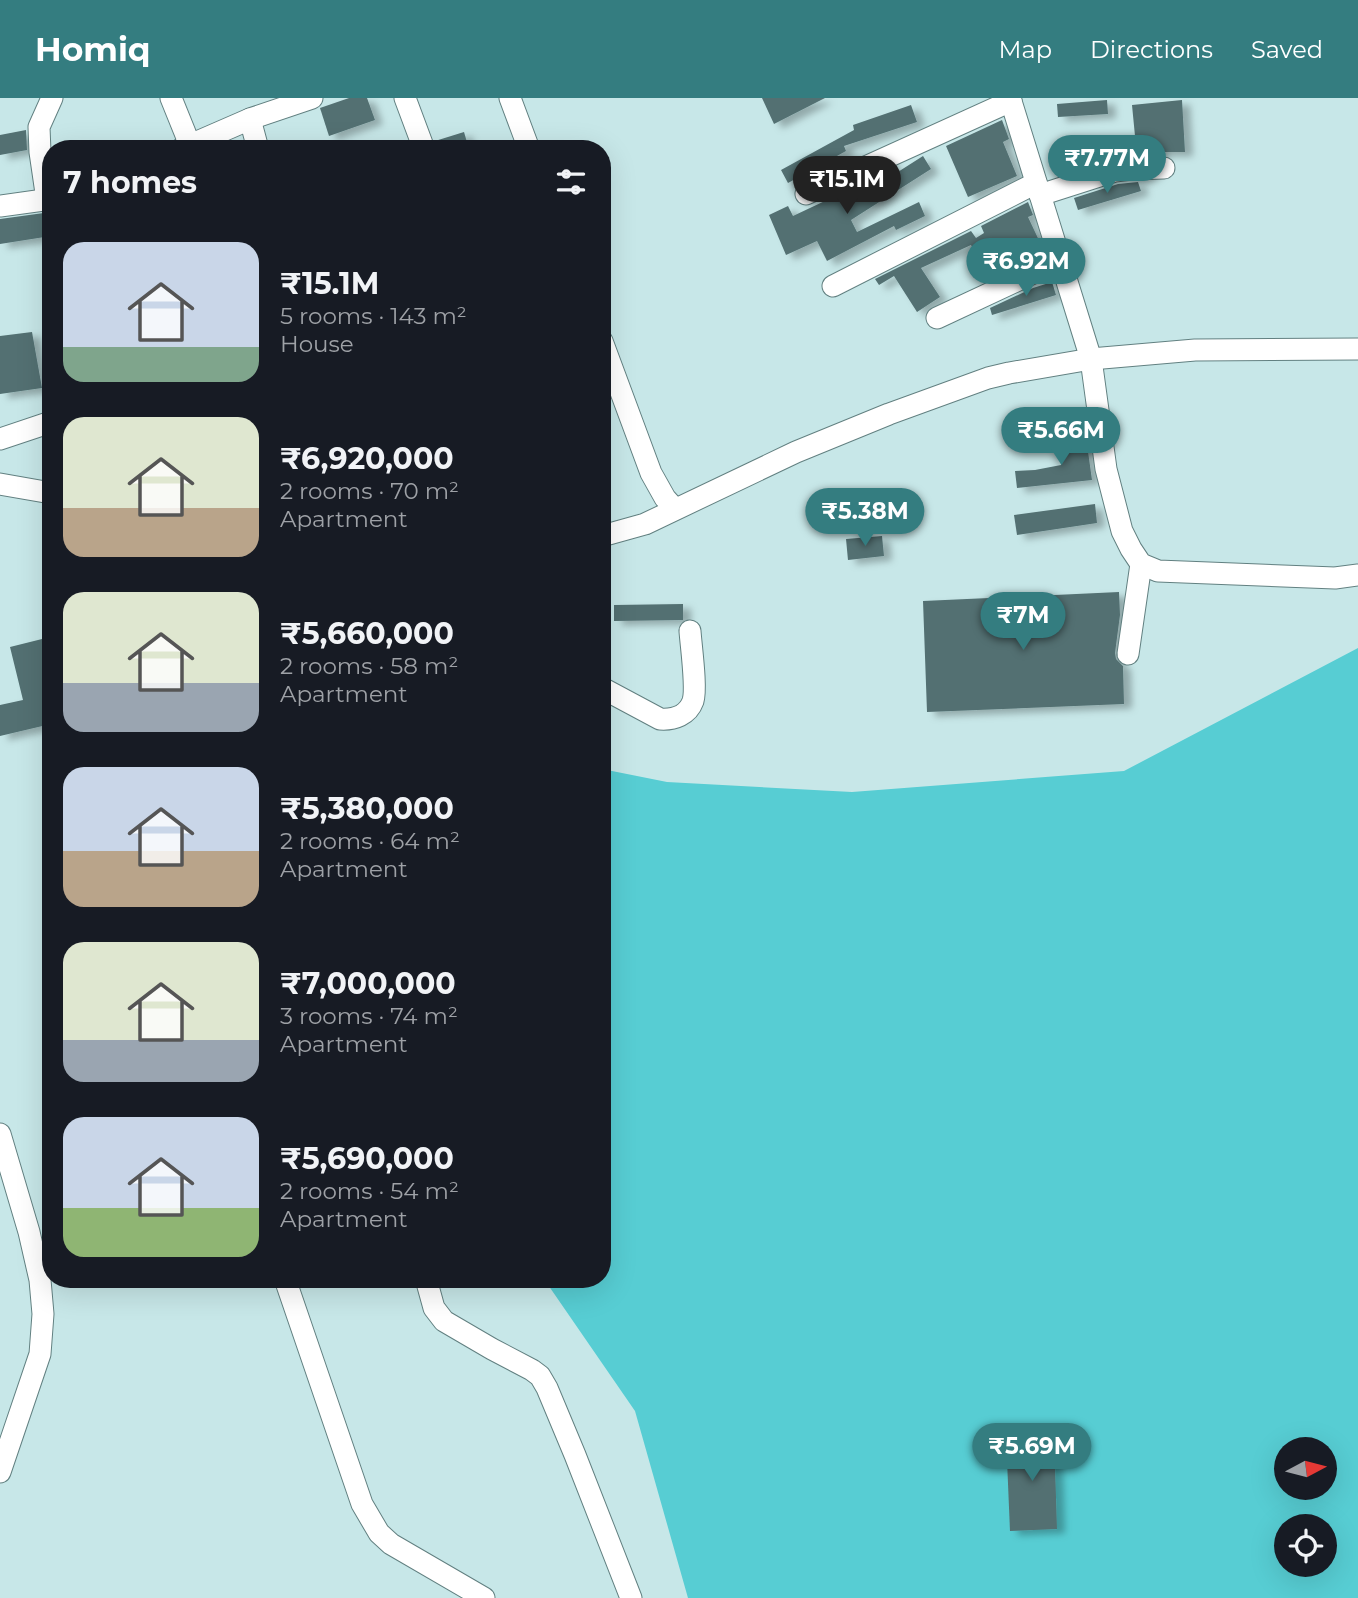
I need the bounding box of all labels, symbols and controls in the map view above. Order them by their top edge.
text: Homiq [35,29,151,69]
text: Map [999,35,1052,64]
text: Directions [1090,35,1213,64]
text: Saved [1251,35,1323,64]
pin: ₹7.77M [1050,136,1164,195]
text: ₹7.77M [1064,144,1150,172]
pin: ₹15.1M [790,156,904,216]
icon: filters [552,163,590,201]
text: 7 homes [63,164,197,201]
text: ₹15.1M [809,165,885,193]
pin: ₹6.92M [969,238,1083,298]
text: ₹6.92M [982,247,1070,275]
text: ₹15.1M [280,265,379,302]
icon: home [119,270,203,354]
text: 5 rooms · 143 m² [280,302,467,330]
text: House [280,330,354,358]
pin: ₹5.66M [1004,408,1118,467]
text: ₹5.66M [1017,416,1105,444]
text: ₹6,920,000 [280,440,454,477]
icon: home [119,445,203,529]
text: 2 rooms · 70 m² [280,477,459,505]
pin: ₹5.38M [808,489,922,548]
text: ₹5.38M [821,497,909,525]
text: Apartment [280,505,408,533]
pin: ₹7M [989,592,1057,652]
text: ₹7M [997,601,1049,629]
text: ₹5,660,000 [280,615,454,652]
icon: home [119,620,203,704]
text: 2 rooms · 58 m² [280,652,458,680]
text: Apartment [280,680,408,708]
text: ₹5,380,000 [280,790,454,827]
icon: home [119,795,203,879]
text: 2 rooms · 64 m² [280,827,460,855]
text: Apartment [280,855,408,883]
text: ₹7,000,000 [280,965,456,1002]
icon: home [119,970,203,1054]
text: 3 rooms · 74 m² [280,1002,458,1030]
text: Apartment [280,1030,408,1058]
text: ₹5,690,000 [280,1140,454,1177]
icon: home [119,1145,203,1229]
text: 2 rooms · 54 m² [280,1177,459,1205]
text: Apartment [280,1205,408,1233]
pin: ₹5.69M [975,1424,1089,1483]
text: ₹5.69M [988,1432,1076,1460]
north arrow [1274,1437,1337,1500]
map controls [1274,1437,1337,1577]
button: locate [1274,1514,1337,1577]

